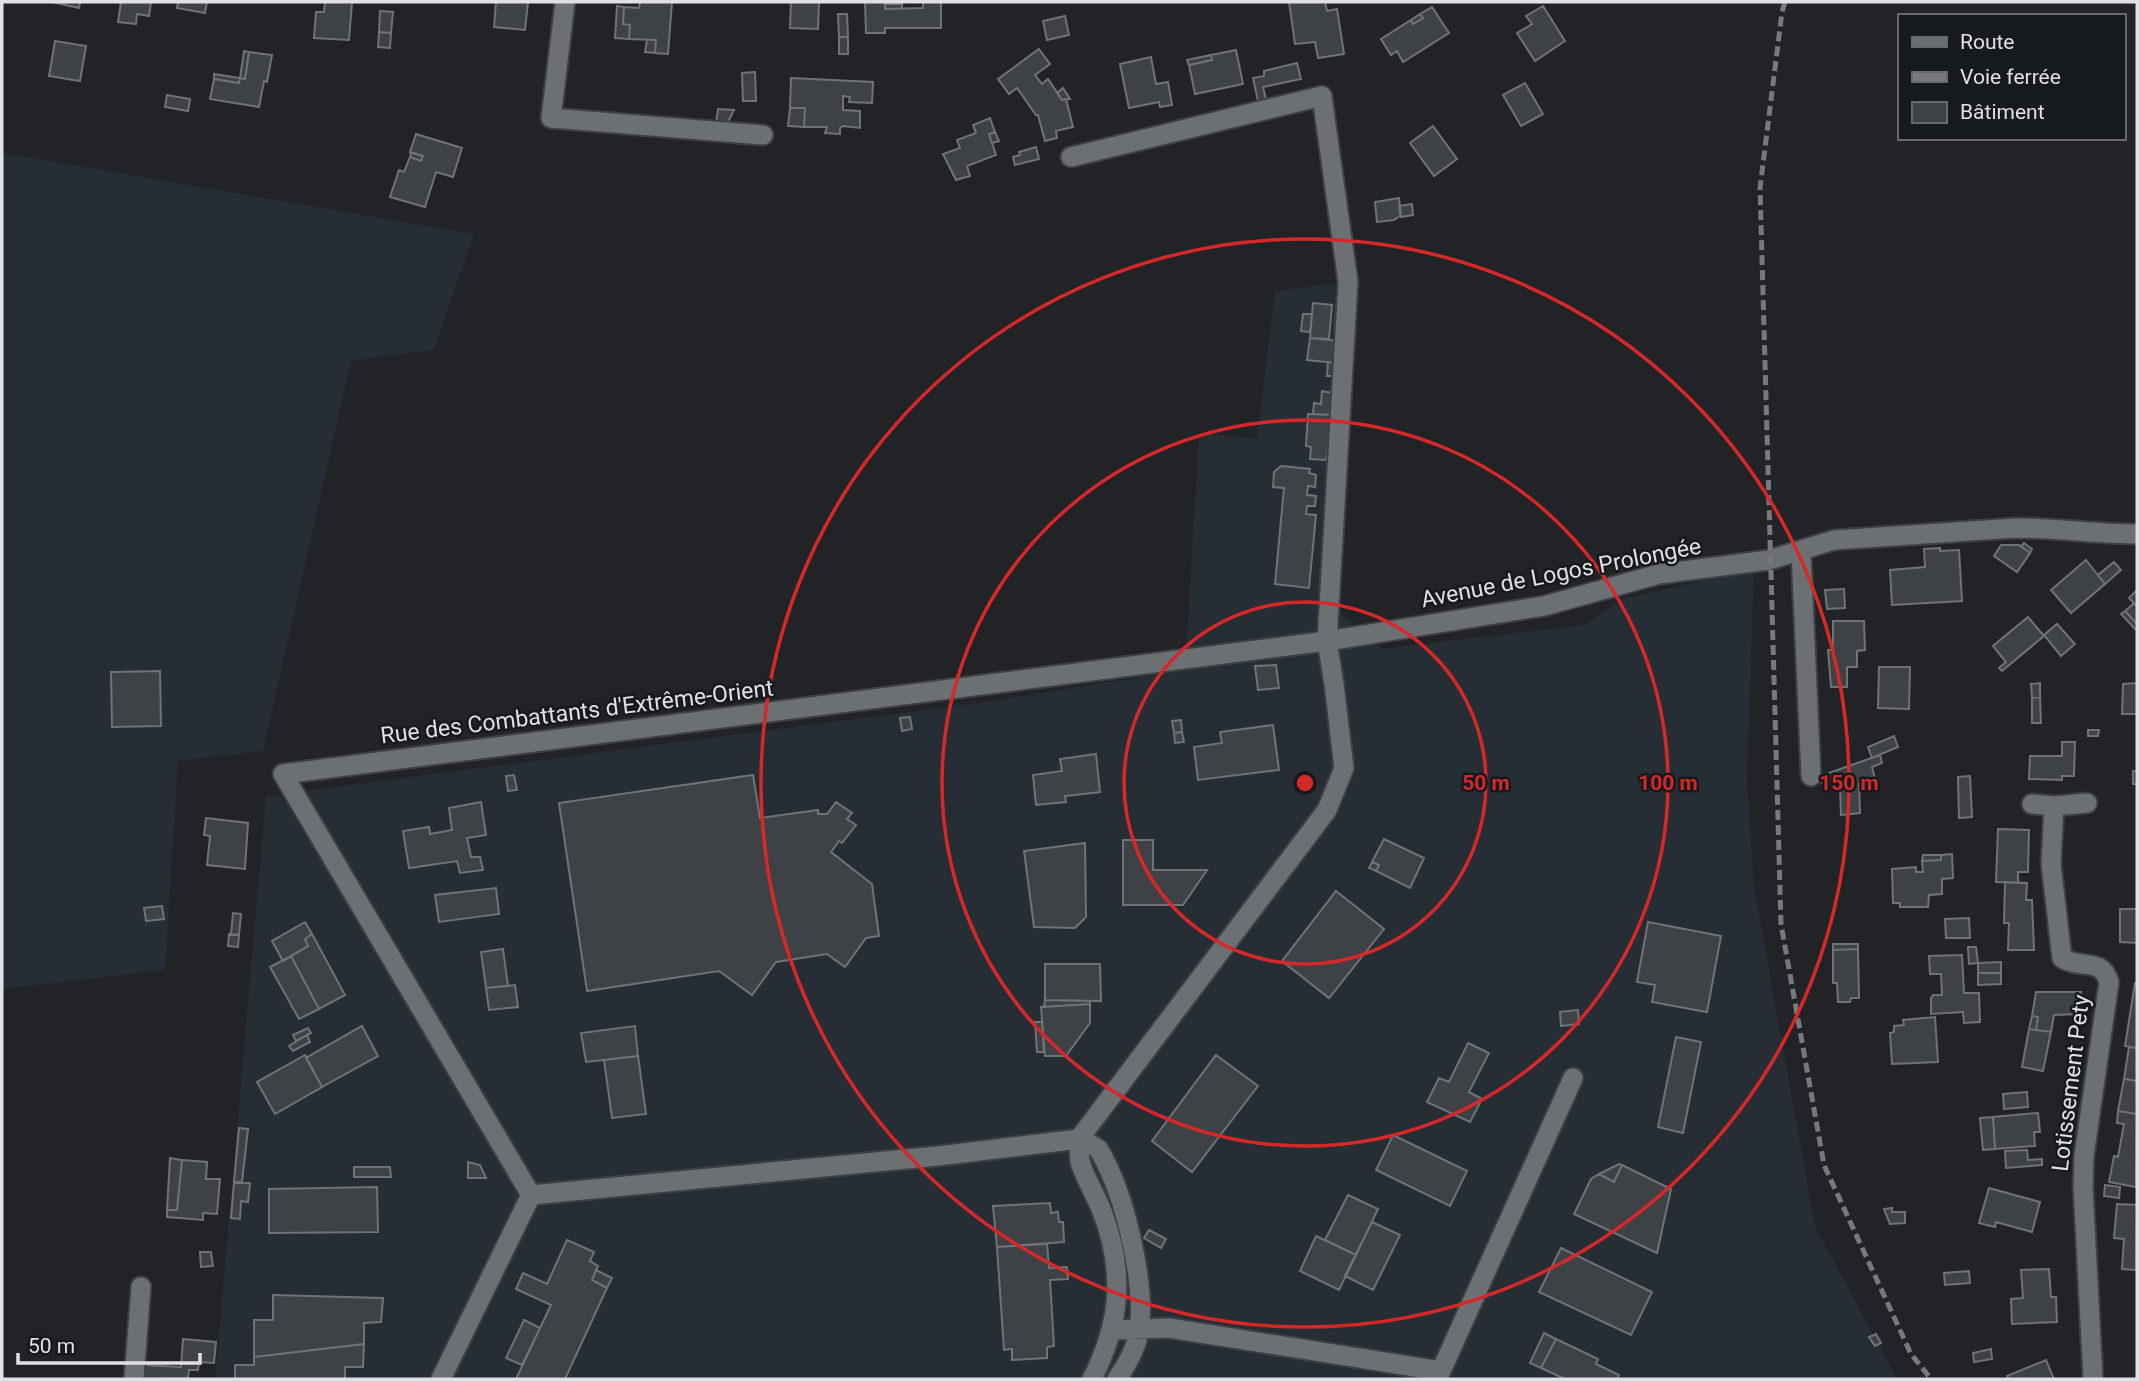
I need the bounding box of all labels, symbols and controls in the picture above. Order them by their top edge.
legend [1898,14,2125,140]
text: Route [1960,30,2015,54]
text: Voie ferrée [1960,65,2061,89]
text: Bâtiment [1960,100,2045,124]
street label: Avenue de Logos Prolongée [1419,533,1703,613]
street label: Rue des Combattants d'Extrême-Orient [379,674,775,750]
centre of rings [1293,771,1317,795]
text: 50 m [1462,771,1510,795]
text: 100 m [1638,771,1698,795]
text: 150 m [1819,771,1879,795]
street label: Lotissement Pety [2047,993,2095,1173]
scale bar [18,1322,200,1366]
text: 50 m [28,1334,75,1358]

